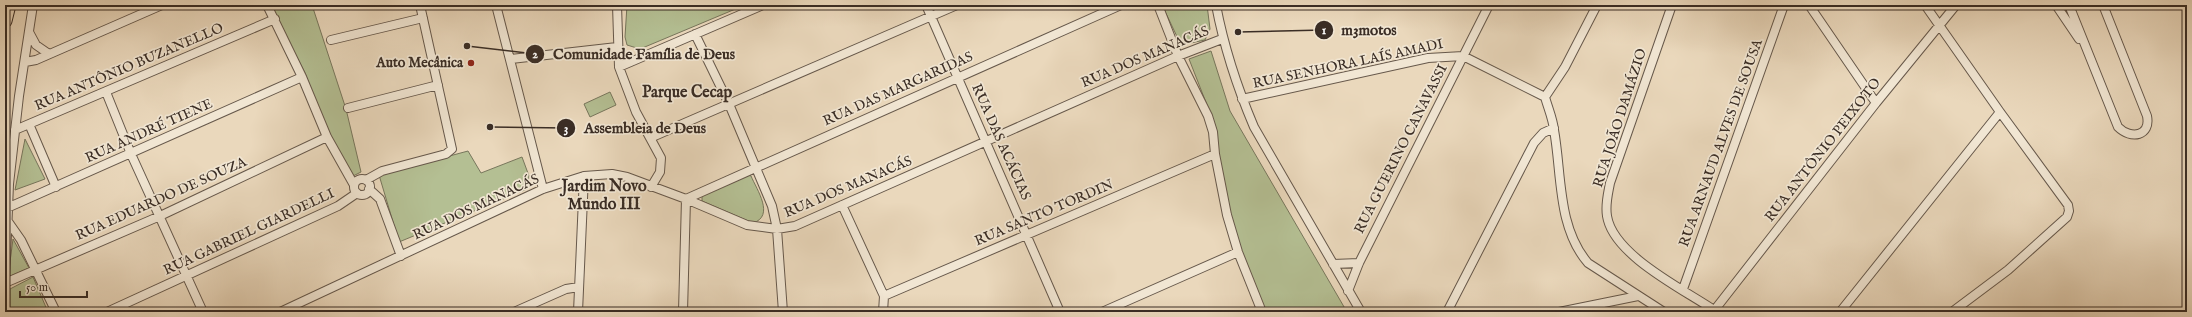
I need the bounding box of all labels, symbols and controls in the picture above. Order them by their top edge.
callout: m3motos [1314,16,1405,43]
street label: RUA ANTÔNIO BUZANELLO [32,18,226,115]
street label: RUA DOS MANACÁS [1078,21,1212,92]
text: m3motos [1341,21,1397,40]
text: 1 [1322,23,1327,38]
street label: RUA SENHORA LAÍS AMADI [1251,34,1445,93]
street label: RUA ARNAUD ALVES DE SOUSA [1675,36,1767,249]
callout: Comunidade Família de Deus [525,40,743,67]
text: Comunidade Família de Deus [553,45,736,64]
street label: RUA JOÃO DAMÁZIO [1588,46,1651,190]
text: 2 [532,47,538,62]
street label: RUA DAS MARGARIDAS [820,48,976,130]
place label: Auto Mecânica [375,54,464,72]
marker: Auto Mecânica [466,58,476,68]
street label: RUA GUERINO CANAVASSI [1350,61,1452,237]
street label: RUA ANTÔNIO PEIXOTO [1760,73,1885,226]
street label: RUA DAS ACÁCIAS [967,81,1036,203]
district label: Parque Cecap [642,83,732,103]
street label: RUA ANDRÉ TIENE [82,94,216,167]
callout: Assembleia de Deus [556,114,714,141]
text: Assembleia de Deus [583,119,707,138]
text: 3 [564,121,568,136]
street label: RUA DOS MANACÁS [781,151,915,222]
street label: RUA EDUARDO DE SOUZA [73,153,250,245]
street label: RUA DOS MANACÁS [410,169,542,244]
street label: RUA SANTO TORDIN [972,176,1116,250]
district label: Jardim Novo Mundo III [560,177,647,215]
street label: RUA GABRIEL GIARDELLI [161,184,337,280]
scale bar [20,273,87,299]
text: 50 m [26,280,48,295]

